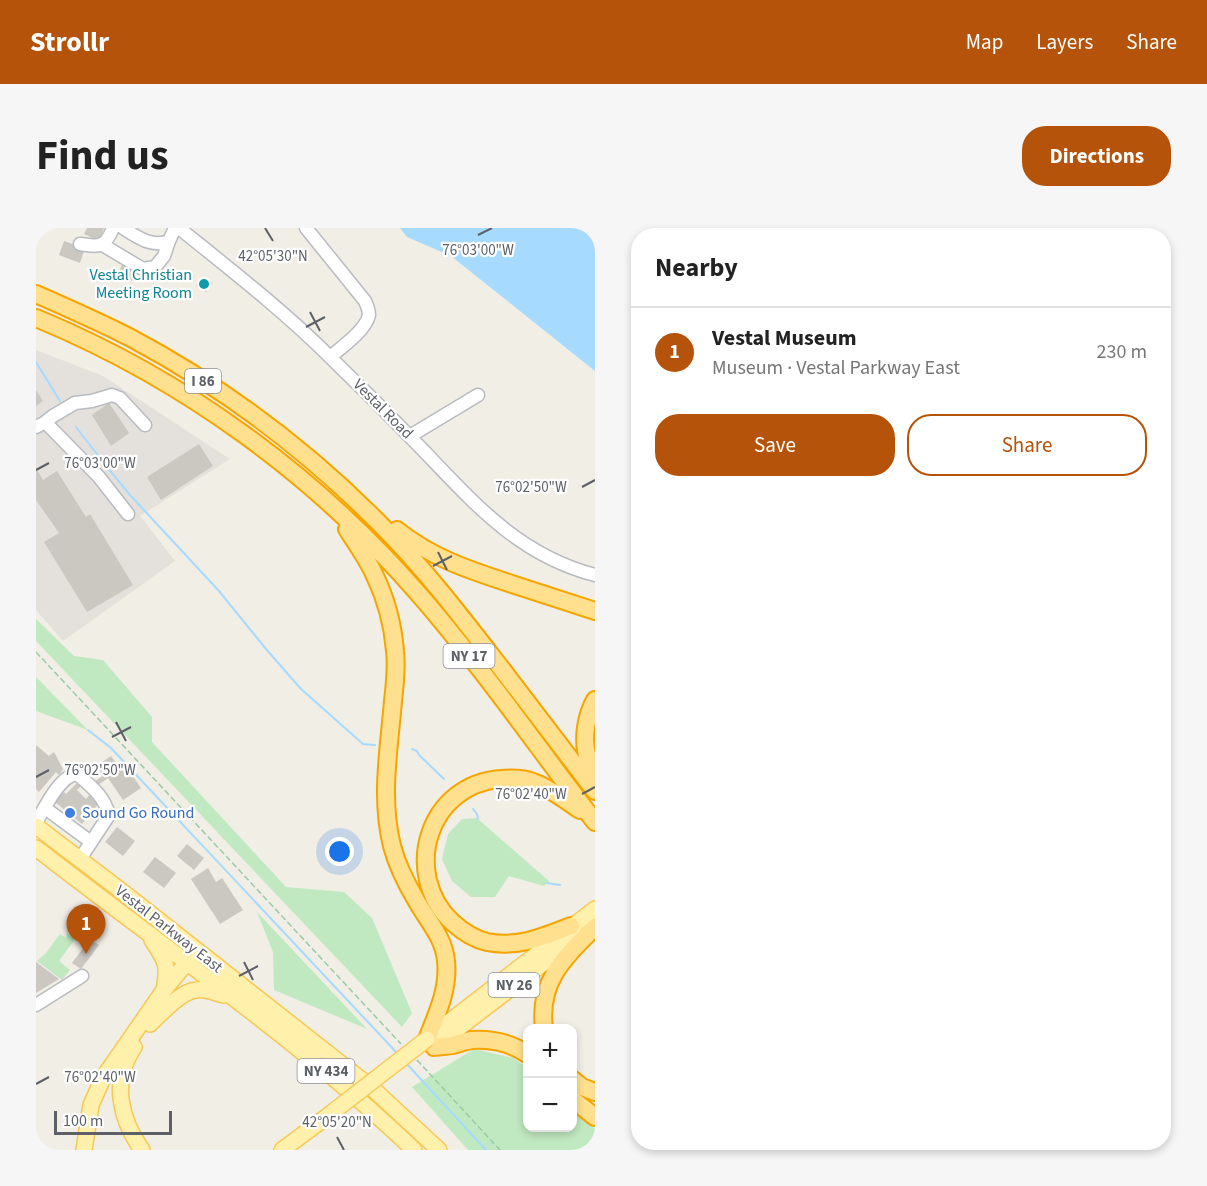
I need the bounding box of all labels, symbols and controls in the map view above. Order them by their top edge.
text: Strollr [30,22,109,62]
text: Map [966,27,1003,57]
text: Layers [1036,27,1093,57]
text: Share [1126,27,1177,57]
text: Find us [36,126,169,186]
button: Directions [1022,126,1171,186]
text: 76°03'00"W [442,240,514,261]
text: 42°05'30"N [238,246,308,267]
text: Nearby [655,249,738,286]
place label: Vestal Christian Meeting Room [89,264,192,304]
marker: Vestal Christian Meeting Room [197,277,211,291]
text: Vestal Museum [712,322,857,354]
text: 1 [669,338,680,366]
text: 230 m [1097,338,1147,366]
text: Museum · Vestal Parkway East [712,354,960,382]
road number: I 86 [185,369,221,393]
street label: Vestal Road [348,374,418,444]
button: Save [655,414,895,476]
button: Share [907,414,1147,476]
text: 76°03'00"W [64,453,136,474]
text: 76°02'50"W [495,477,567,498]
road number: NY 17 [444,644,494,668]
text: 76°02'50"W [64,760,136,781]
text: 76°02'40"W [495,784,567,805]
place label: Sound Go Round [82,802,194,824]
marker: Sound Go Round [63,806,77,820]
your location [325,837,354,866]
street label: Vestal Parkway East [111,880,228,978]
pin: 1 [67,904,106,954]
road number: NY 26 [488,973,540,997]
map controls [523,1024,577,1132]
button: + [523,1024,577,1078]
road number: NY 434 [298,1059,354,1083]
text: 76°02'40"W [64,1067,136,1088]
button: − [523,1078,577,1132]
scale bar [54,1108,172,1136]
text: 100 m [63,1110,103,1132]
text: 42°05'20"N [302,1112,372,1133]

